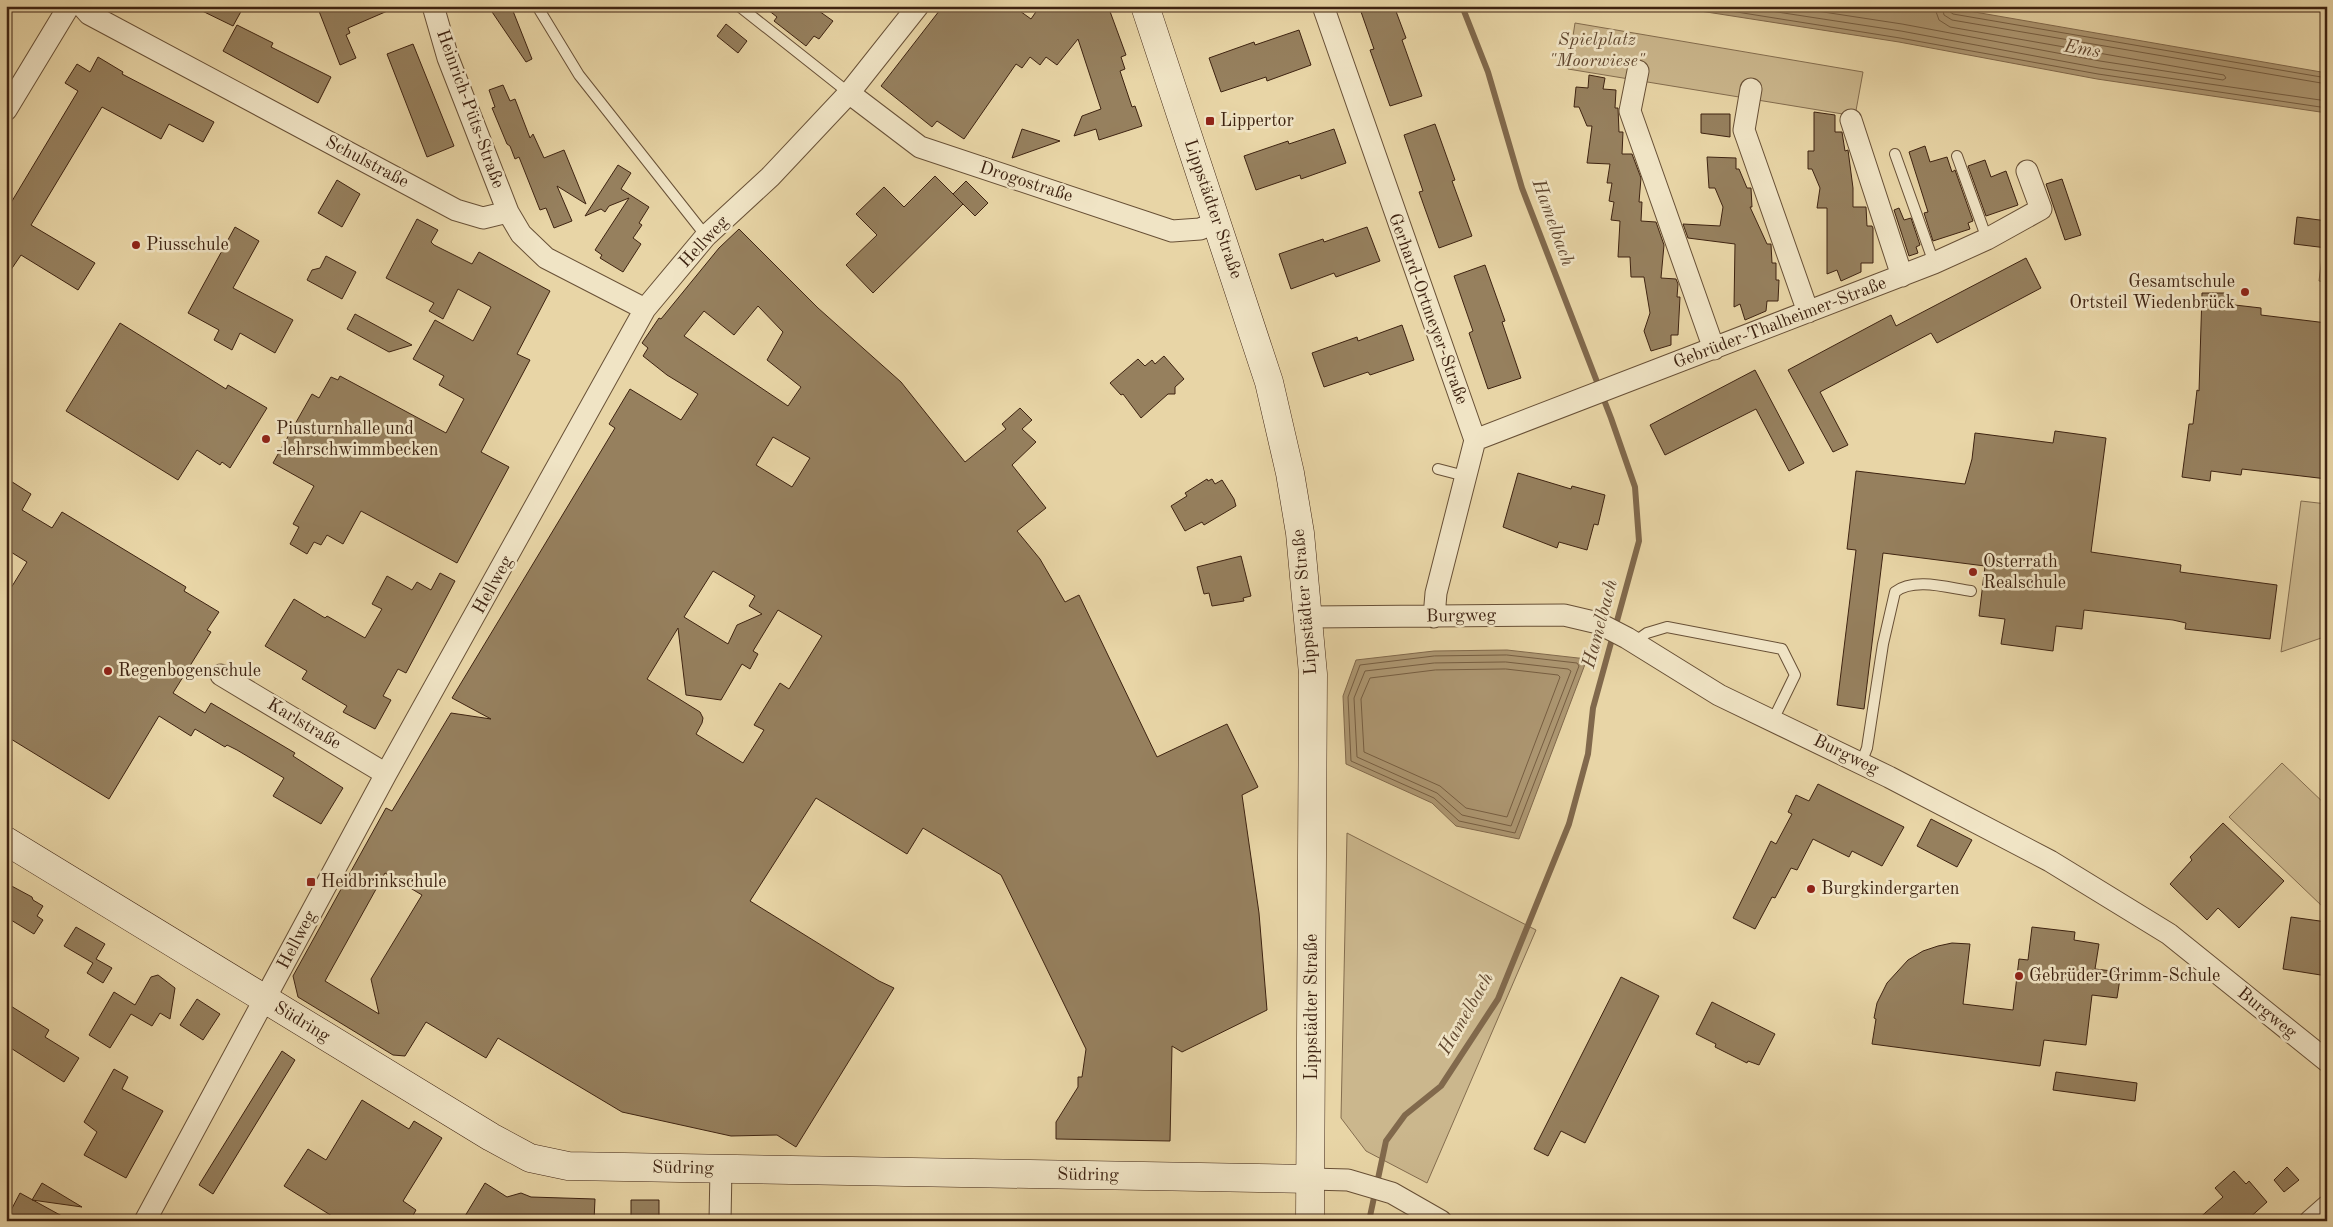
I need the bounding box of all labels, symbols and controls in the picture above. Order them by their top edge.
street label: Heinrich-Püts-Straße [433,27,507,191]
park label: Spielplatz "Moorwiese" [1549,31,1646,70]
water label: Ems [2061,37,2102,63]
place label: Lippertor [1220,112,1294,130]
marker: Lippertor [1204,115,1216,127]
street label: Schulstraße [322,133,412,191]
street label: Lippstädter Straße [1181,137,1245,281]
street label: Drogostraße [977,158,1075,206]
water label: Hamelbach [1527,176,1577,269]
street label: Gerhard-Ortmeyer-Straße [1385,211,1471,407]
street label: Hellweg [676,213,732,271]
place label: Piusschule [146,236,229,254]
marker: Piusschule [130,239,142,251]
place label: Gesamtschule Ortsteil Wiedenbrück [2069,273,2235,312]
street label: Gebrüder-Thalheimer-Straße [1671,274,1889,372]
marker: Gesamtschule Ortsteil Wiedenbrück [2239,286,2251,298]
place label: Piusturnhalle und -lehrschwimmbecken [276,420,439,459]
marker: Piusturnhalle und -lehrschwimmbecken [260,433,272,445]
street label: Lippstädter Straße [1290,528,1320,676]
street label: Hellweg [470,553,516,617]
place label: Osterrath Realschule [1983,553,2066,592]
marker: Osterrath Realschule [1967,566,1979,578]
water label: Hamelbach [1580,577,1622,671]
street label: Burgweg [1426,606,1497,626]
place label: Regenbogenschule [118,662,261,680]
marker: Regenbogenschule [102,665,114,677]
street label: Karlstraße [264,695,344,753]
street label: Burgweg [1810,732,1882,779]
place label: Heidbrinkschule [321,873,446,891]
marker: Heidbrinkschule [305,876,317,888]
place label: Burgkindergarten [1821,880,1960,898]
marker: Burgkindergarten [1805,883,1817,895]
street label: Hellweg [274,908,320,972]
street label: Lippstädter Straße [1303,934,1321,1080]
place label: Gebrüder-Grimm-Schule [2029,967,2220,985]
water label: Hamelbach [1435,970,1498,1059]
marker: Gebrüder-Grimm-Schule [2013,970,2025,982]
street label: Burgweg [2234,984,2300,1042]
street label: Südring [271,998,333,1046]
street label: Südring [652,1158,714,1178]
street label: Südring [1057,1165,1119,1185]

